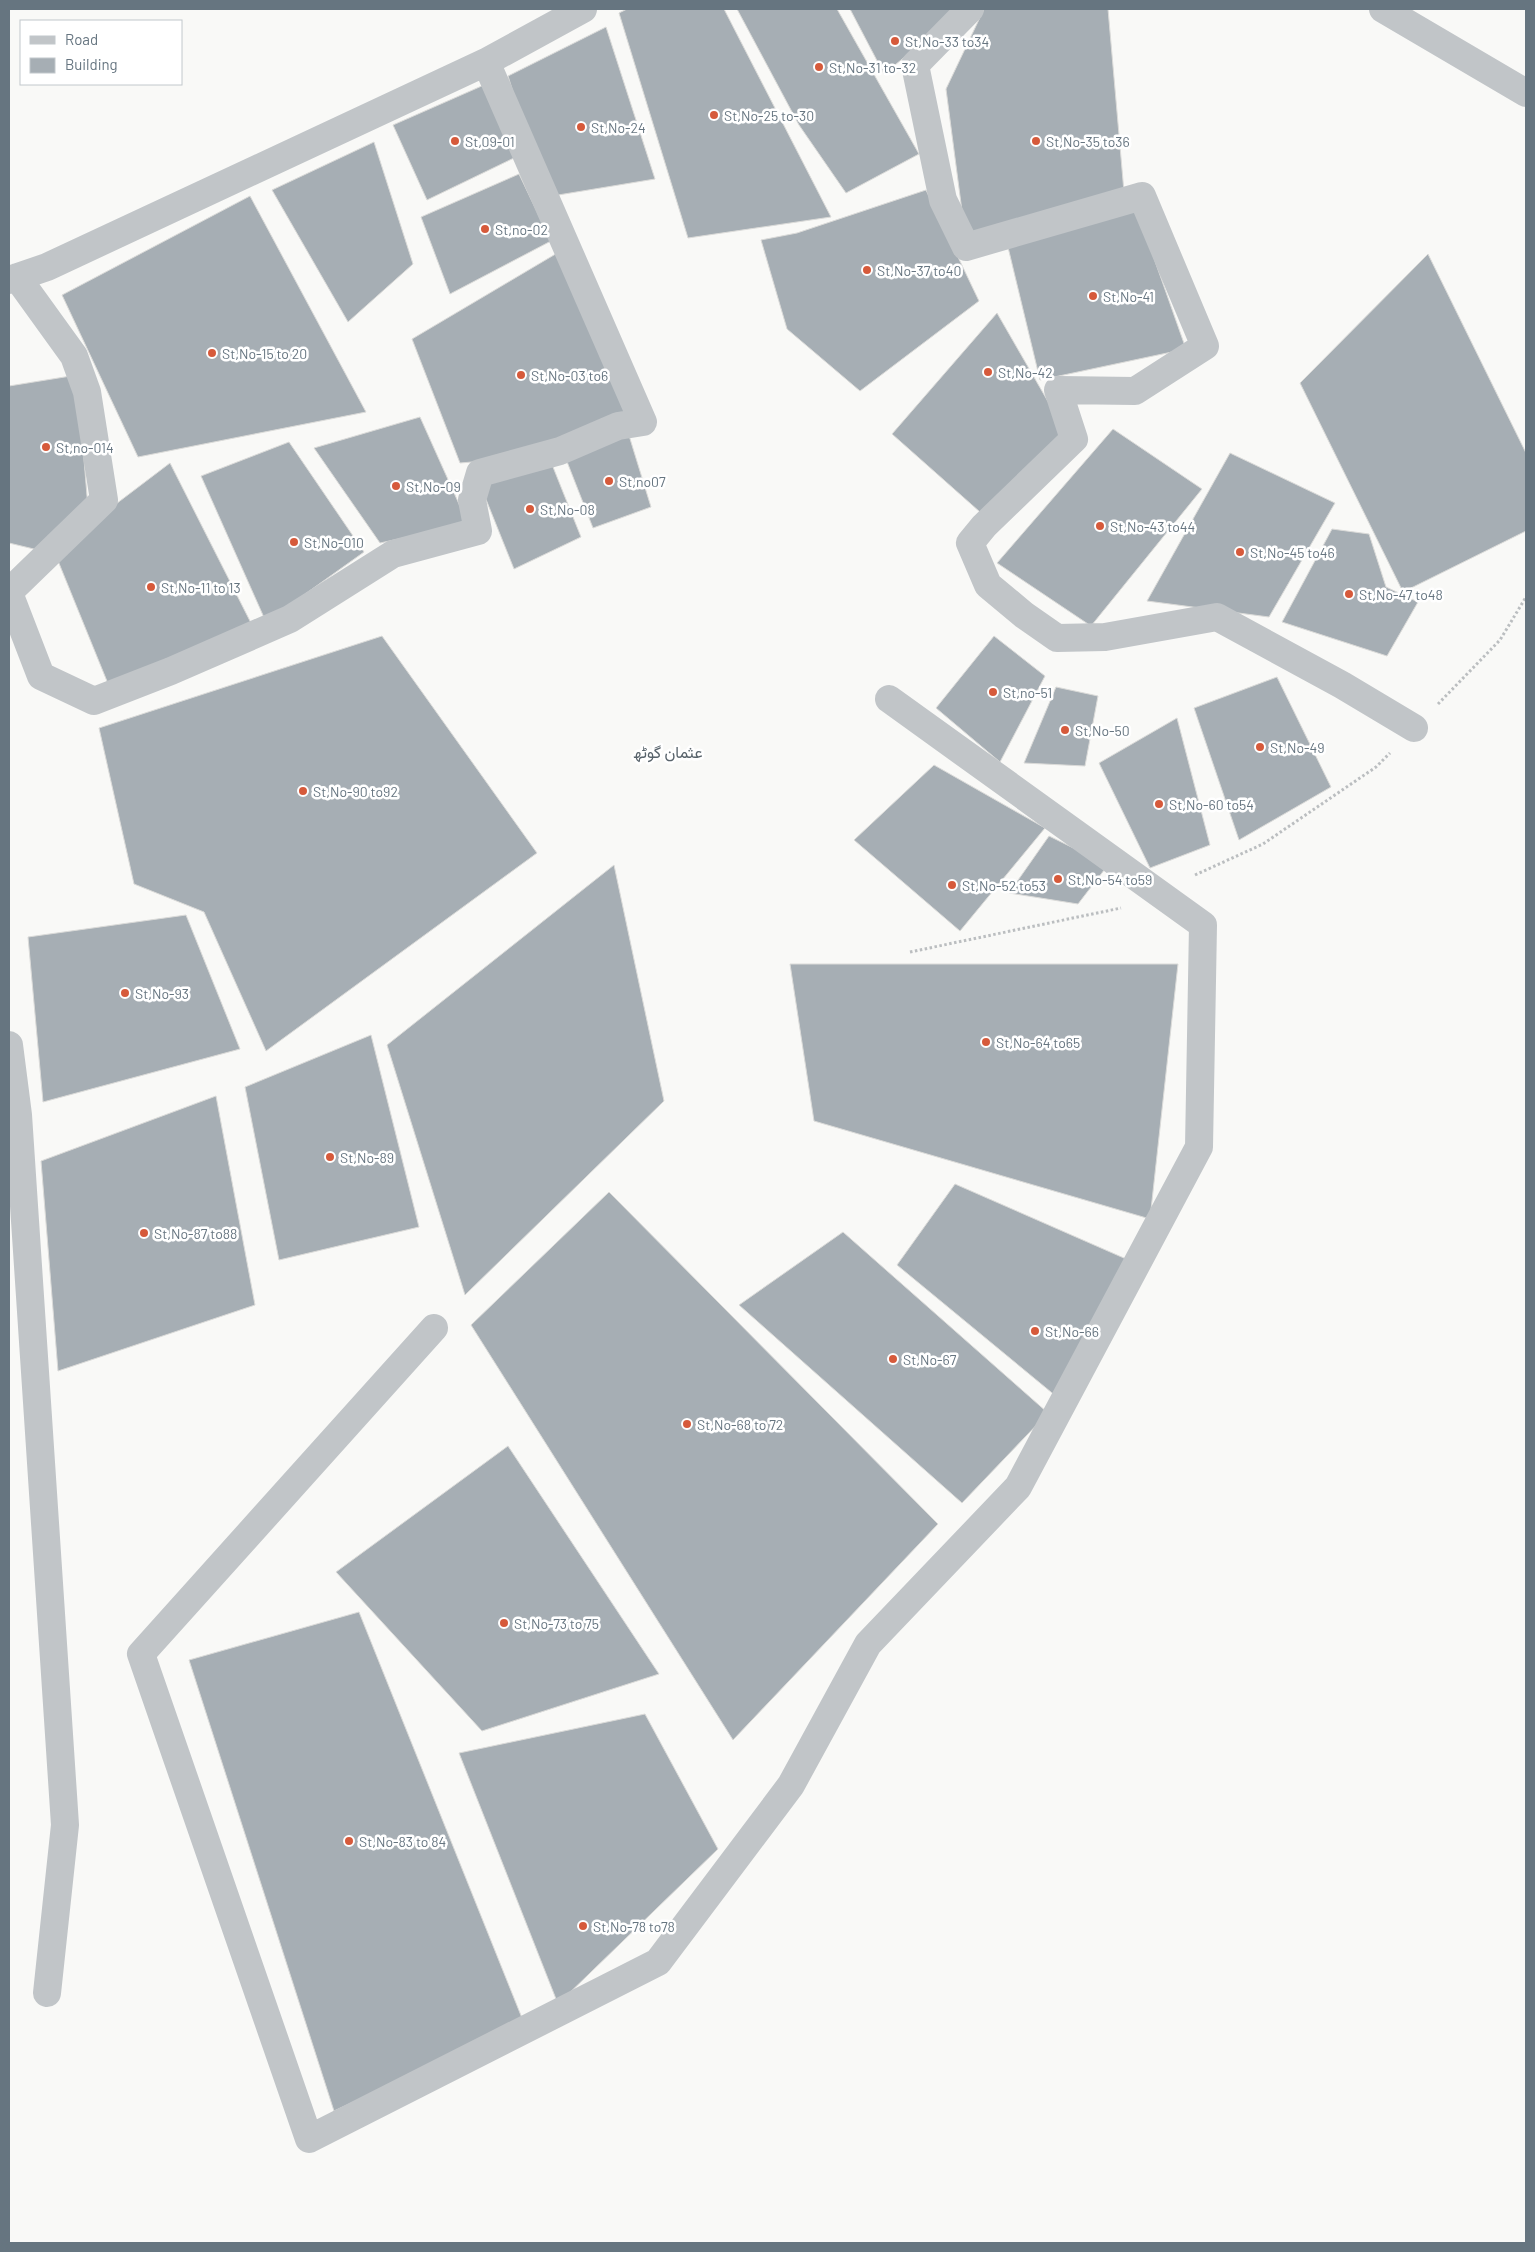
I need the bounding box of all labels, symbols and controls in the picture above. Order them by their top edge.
legend [20,20,182,85]
text: Road [65,30,98,48]
place label: St,No-33 to34 [905,33,989,50]
marker: St,No-33 to34 [889,35,901,47]
text: Building [65,55,118,73]
place label: St,No-31 to-32 [829,59,916,76]
marker: St,No-31 to-32 [813,61,825,73]
place label: St,No-25 to-30 [724,107,814,124]
marker: St,No-25 to-30 [708,109,720,121]
place label: St,No-24 [591,119,646,136]
marker: St,No-24 [575,121,587,133]
place label: St,09-01 [465,133,515,150]
place label: St,No-35 to36 [1046,133,1130,150]
marker: St,09-01 [449,135,461,147]
marker: St,No-35 to36 [1030,135,1042,147]
place label: St,no-02 [495,221,548,238]
marker: St,no-02 [479,223,491,235]
place label: St,No-37 to40 [877,262,961,279]
marker: St,No-37 to40 [861,264,873,276]
place label: St,No-41 [1103,288,1154,305]
marker: St,No-41 [1087,290,1099,302]
place label: St,No-15 to 20 [222,345,307,362]
marker: St,No-15 to 20 [206,347,218,359]
place label: St,No-42 [998,364,1053,381]
marker: St,No-42 [982,366,994,378]
place label: St,No-03 to6 [531,367,608,384]
marker: St,No-03 to6 [515,369,527,381]
place label: St,no-014 [56,439,114,456]
marker: St,no-014 [40,441,52,453]
place label: St,no07 [619,473,666,490]
marker: St,no07 [603,475,615,487]
place label: St,No-09 [406,478,461,495]
marker: St,No-09 [390,480,402,492]
place label: St,No-08 [540,501,595,518]
marker: St,No-08 [524,503,536,515]
place label: St,No-43 to44 [1110,518,1195,535]
marker: St,No-43 to44 [1094,520,1106,532]
place label: St,No-010 [304,534,364,551]
marker: St,No-010 [288,536,300,548]
place label: St,No-45 to46 [1250,544,1335,561]
marker: St,No-45 to46 [1234,546,1246,558]
place label: St,No-11 to 13 [161,579,241,596]
marker: St,No-11 to 13 [145,581,157,593]
place label: St,No-47 to48 [1359,586,1443,603]
marker: St,No-47 to48 [1343,588,1355,600]
place label: St,no-51 [1003,684,1052,701]
marker: St,no-51 [987,686,999,698]
place label: St,No-50 [1075,722,1130,739]
marker: St,No-50 [1059,724,1071,736]
place label: St,No-49 [1270,739,1325,756]
marker: St,No-49 [1254,741,1266,753]
district label: عثمان گوٹھ [633,742,703,763]
place label: St,No-90 to92 [313,783,398,800]
marker: St,No-90 to92 [297,785,309,797]
place label: St,No-60 to54 [1169,796,1254,813]
marker: St,No-60 to54 [1153,798,1165,810]
place label: St,No-54 to59 [1068,871,1152,888]
marker: St,No-54 to59 [1052,873,1064,885]
place label: St,No-52 to53 [962,877,1046,894]
marker: St,No-52 to53 [946,879,958,891]
place label: St,No-93 [135,985,189,1002]
marker: St,No-93 [119,987,131,999]
place label: St,No-64 to65 [996,1034,1080,1051]
marker: St,No-64 to65 [980,1036,992,1048]
place label: St,No-89 [340,1149,394,1166]
marker: St,No-89 [324,1151,336,1163]
place label: St,No-87 to88 [154,1225,237,1242]
marker: St,No-87 to88 [138,1227,150,1239]
place label: St,No-66 [1045,1323,1099,1340]
marker: St,No-66 [1029,1325,1041,1337]
place label: St,No-67 [903,1351,957,1368]
marker: St,No-67 [887,1353,899,1365]
place label: St,No-68 to 72 [697,1416,783,1433]
marker: St,No-68 to 72 [681,1418,693,1430]
place label: St,No-73 to 75 [514,1615,599,1632]
marker: St,No-73 to 75 [498,1617,510,1629]
place label: St,No-83 to 84 [359,1833,446,1850]
marker: St,No-83 to 84 [343,1835,355,1847]
place label: St,No-78 to78 [593,1918,675,1935]
marker: St,No-78 to78 [577,1920,589,1932]

